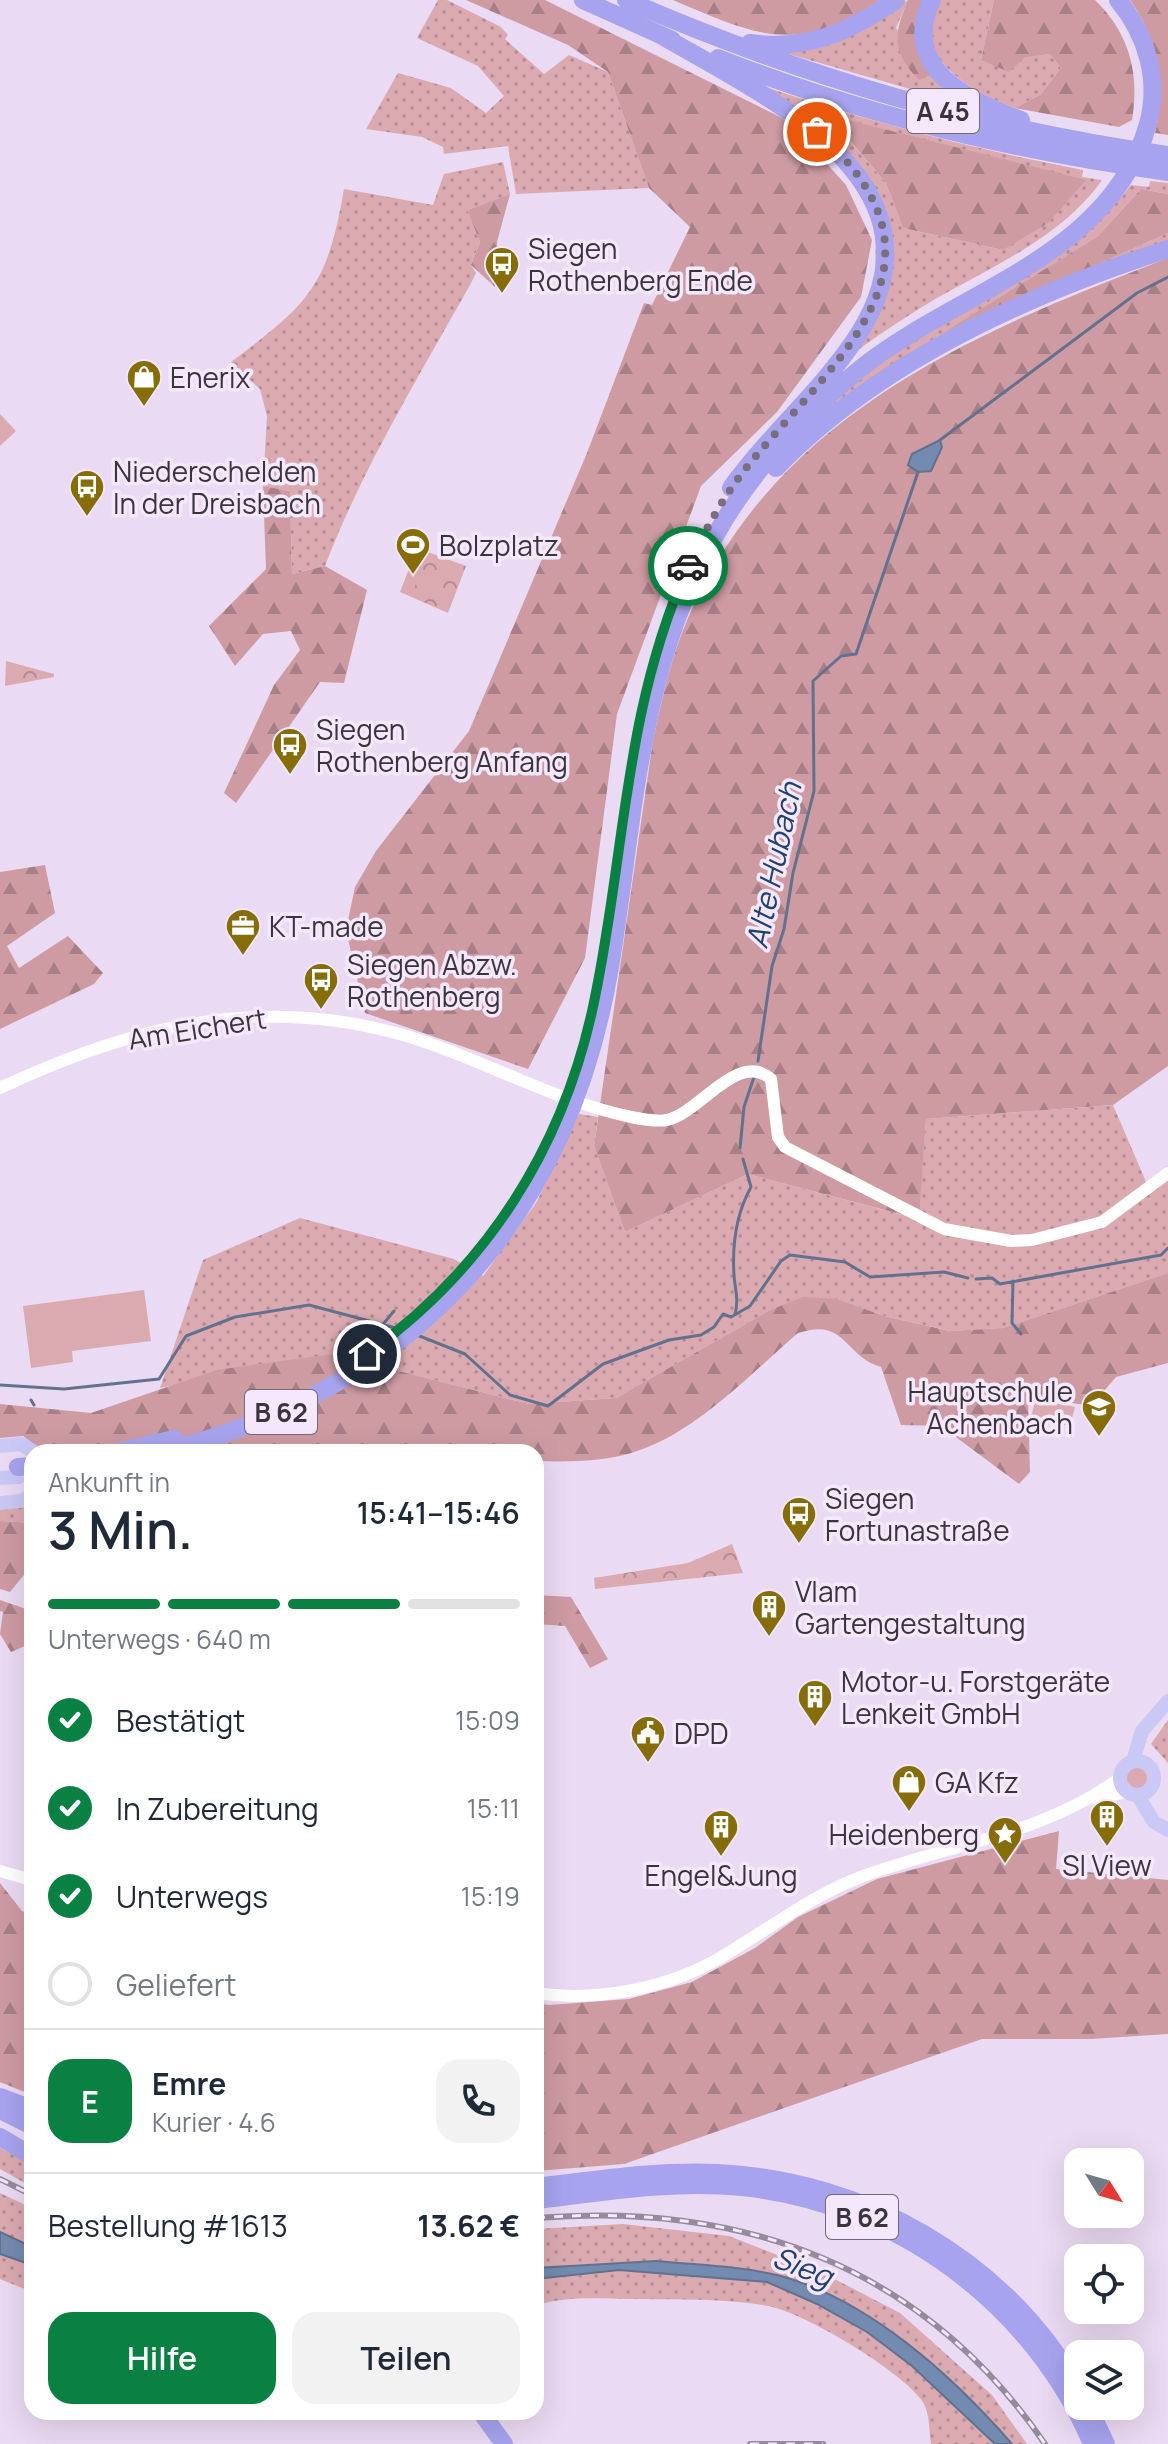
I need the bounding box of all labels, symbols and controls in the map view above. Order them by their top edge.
road number: A 45 [907,89,979,133]
pin [783,98,851,166]
icon: bag [795,110,839,154]
place label: Siegen Rothenberg Ende [528,229,753,299]
bus stop icon: Siegen Rothenberg Ende [483,245,521,295]
shop icon: Enerix [125,358,163,408]
place label: Enerix [170,358,250,396]
place label: Niederschelden In der Dreisbach [113,452,321,522]
bus stop icon: Niederschelden In der Dreisbach [68,468,106,518]
sports icon: Bolzplatz [394,526,432,576]
place label: Bolzplatz [439,526,559,564]
courier [648,526,728,606]
icon: car [666,544,710,588]
place label: Siegen Rothenberg Anfang [316,710,568,780]
bus stop icon: Siegen Rothenberg Anfang [271,726,309,776]
water label: Alte Hubach [735,777,811,952]
office icon: KT-made [224,907,262,957]
place label: KT-made [269,907,384,945]
place label: Siegen Abzw. Rothenberg [347,945,517,1015]
bus stop icon: Siegen Abzw. Rothenberg [302,961,340,1011]
street label: Am Eichert [125,998,269,1058]
pin [333,1320,401,1388]
icon: home [345,1332,389,1376]
place label: Hauptschule Achenbach [907,1372,1073,1442]
school or university icon: Hauptschule Achenbach [1080,1388,1118,1438]
road number: B 62 [245,1390,317,1434]
text: Ankunft in [48,1464,170,1500]
place label: Siegen Fortunastraße [825,1479,1010,1549]
text: 15:41–15:46 [357,1492,520,1533]
text: 3 Min. [48,1494,193,1565]
bus stop icon: Siegen Fortunastraße [780,1495,818,1545]
place label: Vlam Gartengestaltung [795,1572,1026,1642]
building icon: Vlam Gartengestaltung [750,1588,788,1638]
text: Unterwegs · 640 m [48,1621,271,1657]
place label: Motor-u. Forstgeräte Lenkeit GmbH [841,1662,1110,1732]
building icon: Motor-u. Forstgeräte Lenkeit GmbH [796,1678,834,1728]
icon: check [48,1698,92,1742]
text: Bestätigt [116,1700,245,1741]
text: 15:09 [455,1702,520,1738]
public building icon: DPD [629,1714,667,1764]
place label: DPD [674,1714,729,1752]
shop icon: GA Kfz [890,1763,928,1813]
place label: GA Kfz [935,1763,1019,1801]
icon: check [48,1786,92,1830]
text: In Zubereitung [116,1788,319,1829]
text: 15:11 [467,1790,520,1826]
building icon: SI View [1088,1798,1126,1848]
building icon: Engel&Jung [702,1808,740,1858]
place label: Heidenberg [829,1815,979,1853]
place icon: Heidenberg [986,1815,1024,1865]
place label: SI View [1062,1846,1152,1884]
place label: Engel&Jung [644,1856,798,1894]
icon: check [48,1874,92,1918]
text: Unterwegs [116,1876,268,1917]
text: 15:19 [461,1878,520,1914]
text: Geliefert [116,1964,237,2005]
button: phone [436,2059,520,2143]
text: Emre [152,2063,226,2104]
text: E [81,2081,99,2122]
text: Kurier · 4.6 [152,2104,276,2140]
north arrow [1064,2148,1144,2228]
map controls [1064,2148,1144,2420]
road number: B 62 [826,2195,898,2239]
text: Bestellung #1613 [48,2205,288,2246]
text: 13.62 € [417,2205,520,2246]
water label: Sieg [767,2236,841,2297]
button: locate [1064,2244,1144,2324]
button: Hilfe [48,2312,276,2404]
button: Teilen [292,2312,520,2404]
button: layers [1064,2340,1144,2420]

